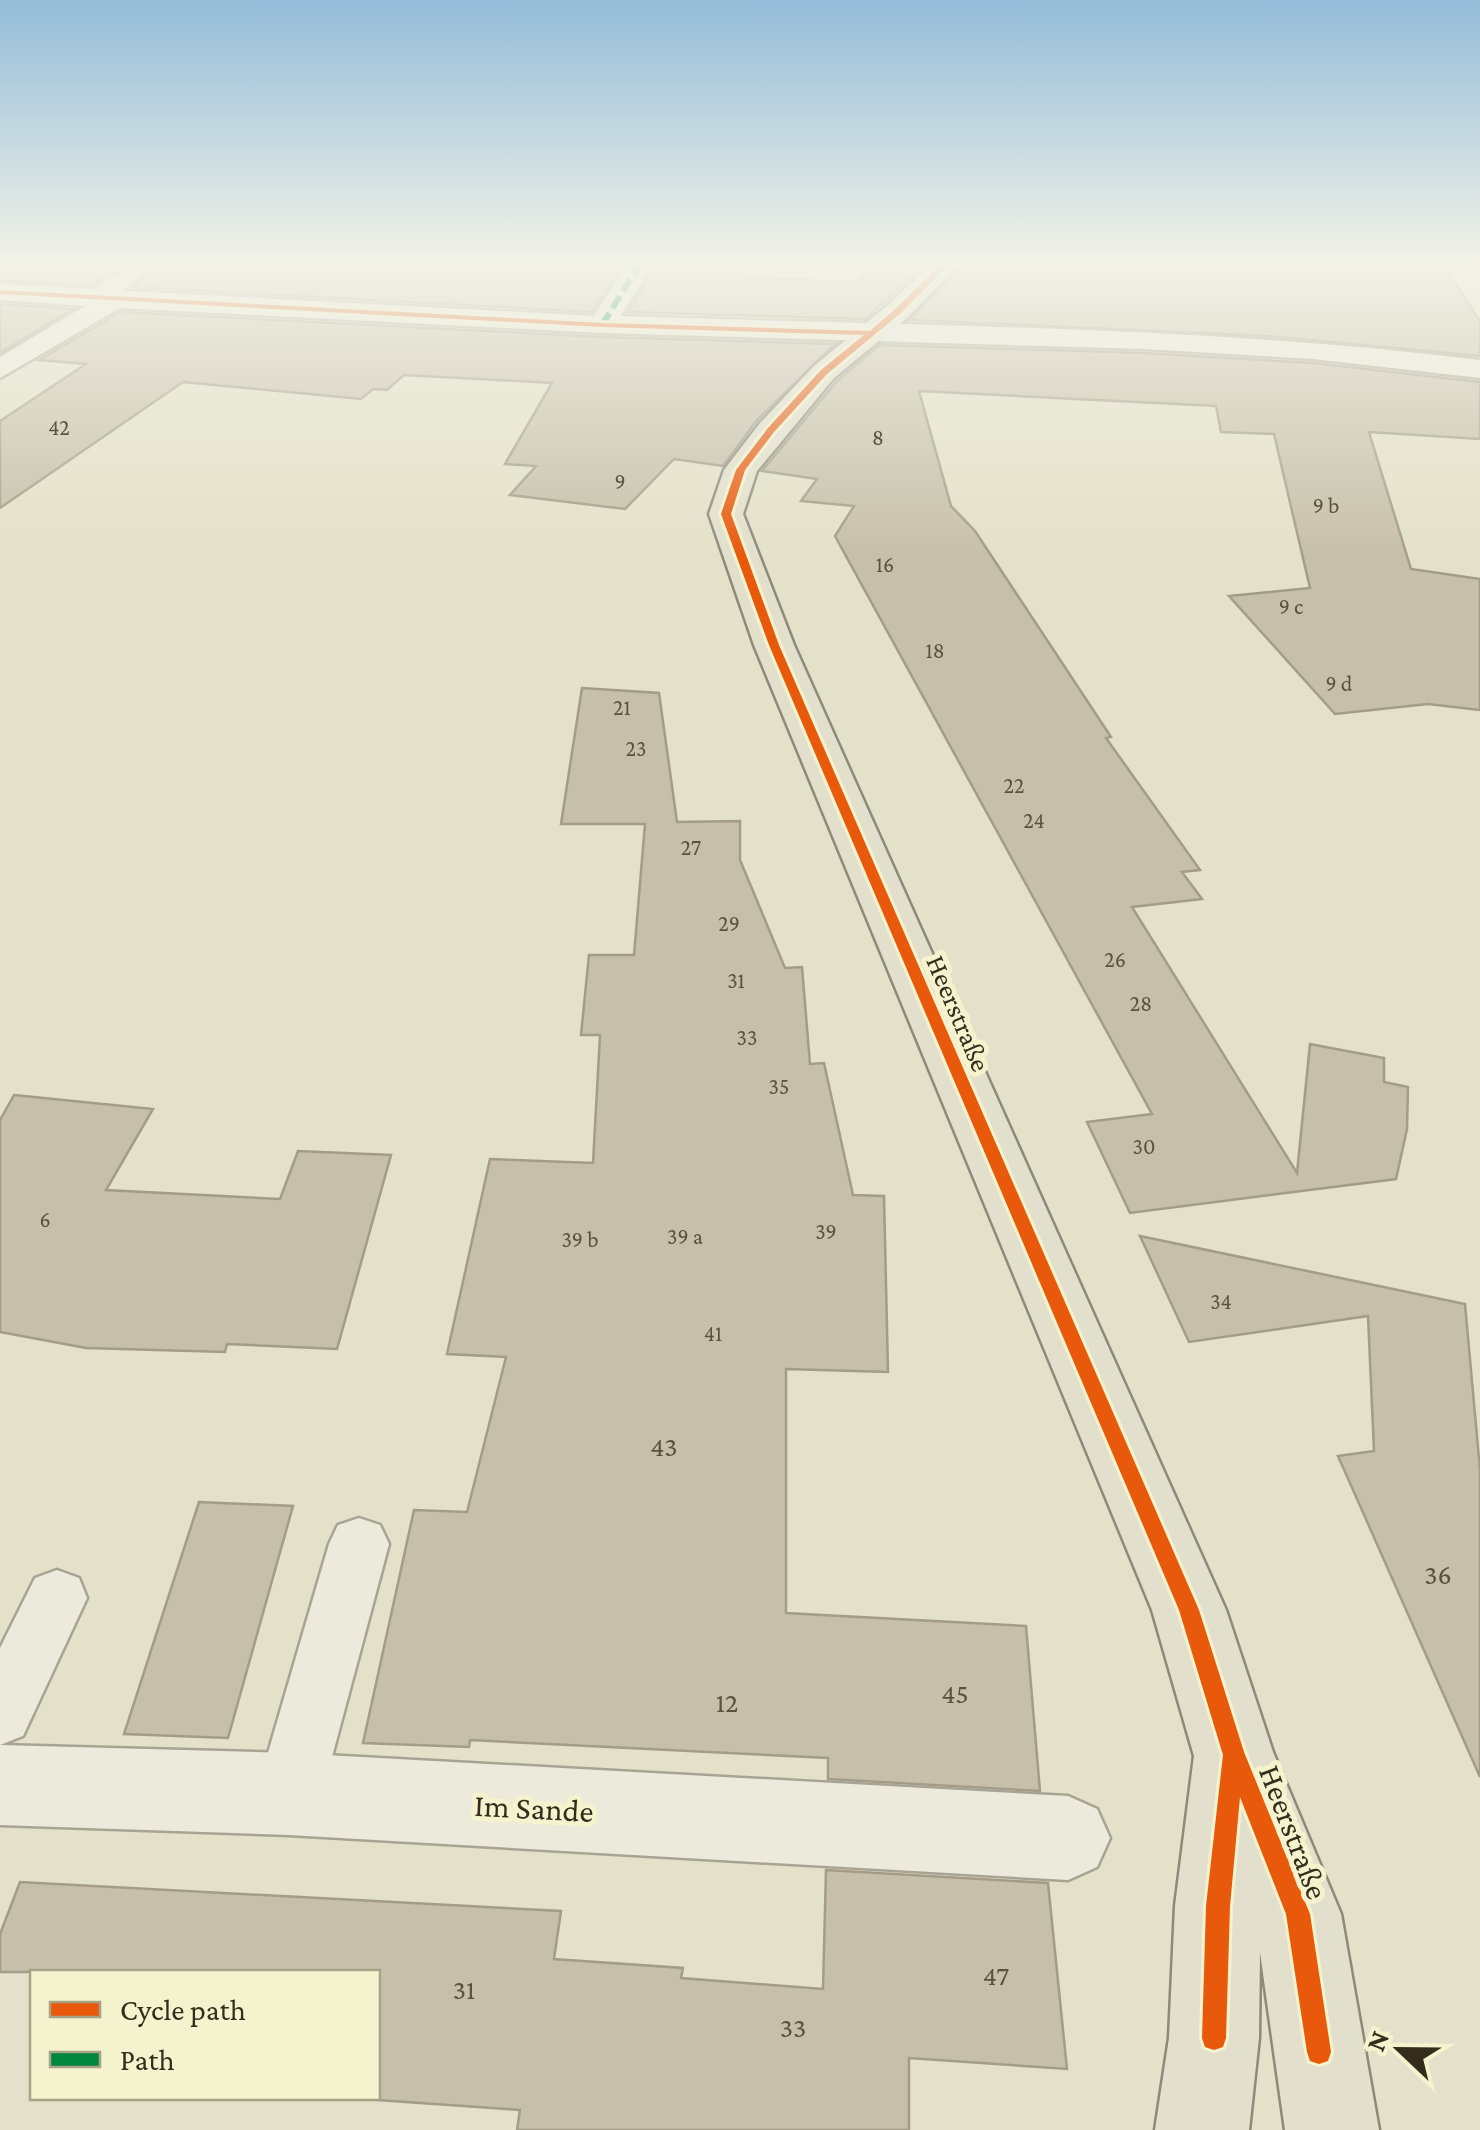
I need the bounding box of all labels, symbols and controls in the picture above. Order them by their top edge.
house number: 42 [48,415,70,440]
house number: 8 [872,425,884,450]
house number: 9 [614,469,626,494]
house number: 9 b [1313,493,1339,518]
house number: 16 [876,552,894,577]
house number: 9 c [1279,594,1303,619]
house number: 18 [925,638,945,663]
house number: 9 d [1326,671,1353,696]
house number: 21 [613,695,631,720]
house number: 23 [626,736,646,761]
house number: 22 [1004,773,1024,798]
house number: 24 [1023,808,1045,833]
house number: 27 [681,835,701,860]
house number: 29 [718,911,740,936]
house number: 26 [1104,947,1126,972]
street label: Heerstraße [920,950,997,1076]
house number: 31 [727,968,745,993]
house number: 28 [1130,991,1152,1016]
house number: 33 [737,1025,757,1050]
house number: 35 [769,1074,789,1099]
house number: 30 [1133,1134,1155,1159]
house number: 6 [39,1207,51,1232]
house number: 39 [815,1219,837,1244]
house number: 39 a [667,1224,703,1249]
house number: 39 b [562,1227,598,1252]
house number: 34 [1210,1289,1232,1314]
house number: 41 [704,1321,722,1346]
house number: 43 [650,1431,678,1462]
house number: 36 [1424,1559,1452,1590]
house number: 45 [941,1678,969,1709]
house number: 12 [716,1687,738,1718]
street label: Heerstraße [1252,1760,1336,1904]
street label: Im Sande [473,1787,595,1829]
house number: 47 [983,1960,1009,1991]
legend [30,1970,380,2100]
house number: 31 [453,1974,475,2005]
text: Cycle path [120,1993,246,2027]
north arrow [1350,2000,1450,2100]
house number: 33 [780,2012,806,2043]
text: N [1359,2026,1395,2055]
text: Path [120,2043,175,2076]

